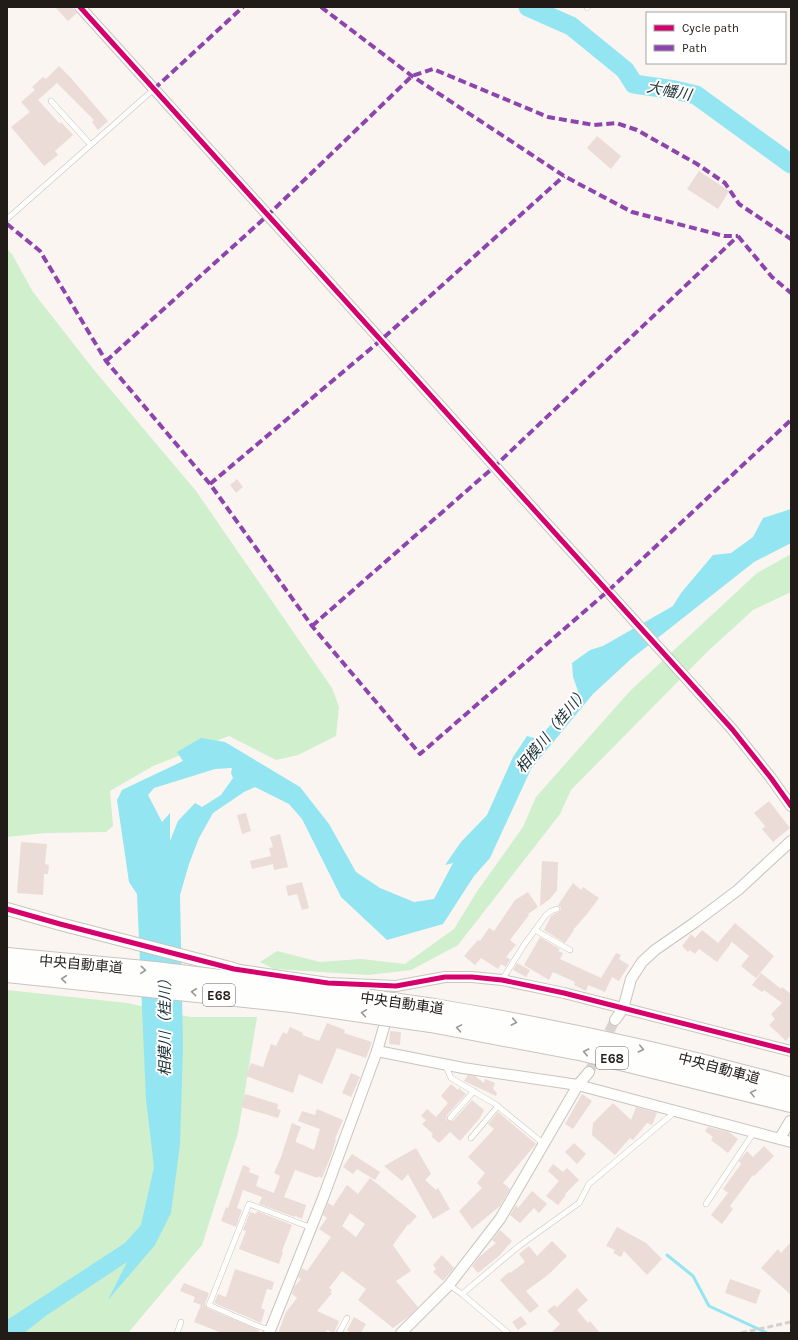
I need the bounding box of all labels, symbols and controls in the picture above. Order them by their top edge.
legend [646,12,786,64]
text: Cycle path [682,21,739,35]
text: Path [682,41,707,55]
water label: 大幡川 [645,78,695,105]
water label: 相模川（桂川） [512,684,592,776]
street label: 中央自動車道 [38,952,124,977]
one-way arrow [140,965,146,974]
water label: 相模川（桂川） [156,971,174,1077]
one-way arrow [61,974,67,983]
road number: E68 [203,984,235,1006]
one-way arrow [191,987,197,996]
street label: 中央自動車道 [359,989,445,1018]
one-way arrow [361,1009,367,1018]
one-way arrow [511,1017,517,1025]
one-way arrow [455,1024,462,1033]
one-way arrow [638,1044,644,1052]
road number: E68 [596,1047,628,1069]
one-way arrow [583,1049,589,1057]
street label: 中央自動車道 [676,1049,762,1088]
one-way arrow [750,1089,757,1098]

